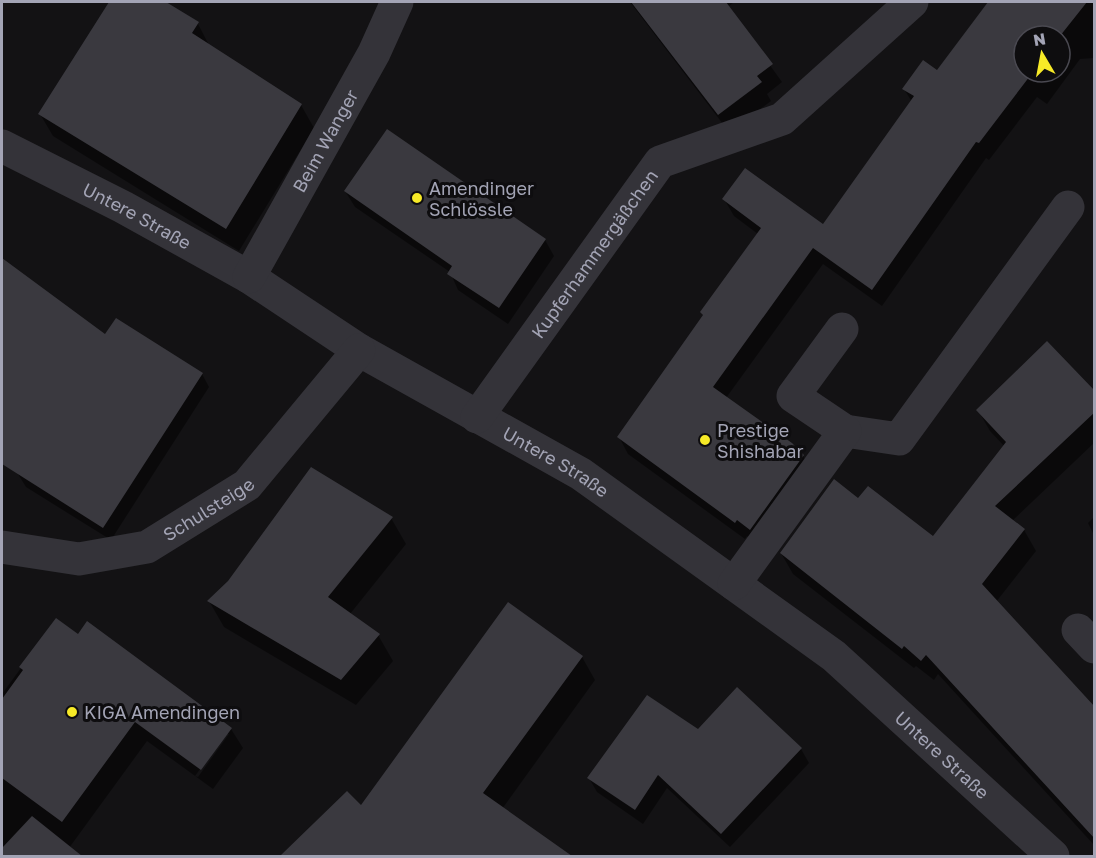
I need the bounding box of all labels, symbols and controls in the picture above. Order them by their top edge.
north arrow [1012,24,1072,84]
text: N [1032,28,1047,50]
street label: Beim Wanger [288,86,362,196]
street label: Kupferhammergäßchen [526,165,662,342]
place label: Amendinger Schlössle [429,177,534,220]
street label: Untere Straße [79,178,195,254]
marker: Amendinger Schlössle [410,191,424,205]
place label: Prestige Shishabar [717,419,803,462]
street label: Untere Straße [499,422,613,502]
marker: Prestige Shishabar [698,433,712,447]
street label: Schulsteige [159,474,259,545]
place label: KIGA Amendingen [84,701,240,723]
marker: KIGA Amendingen [65,705,79,719]
street label: Untere Straße [890,706,994,803]

